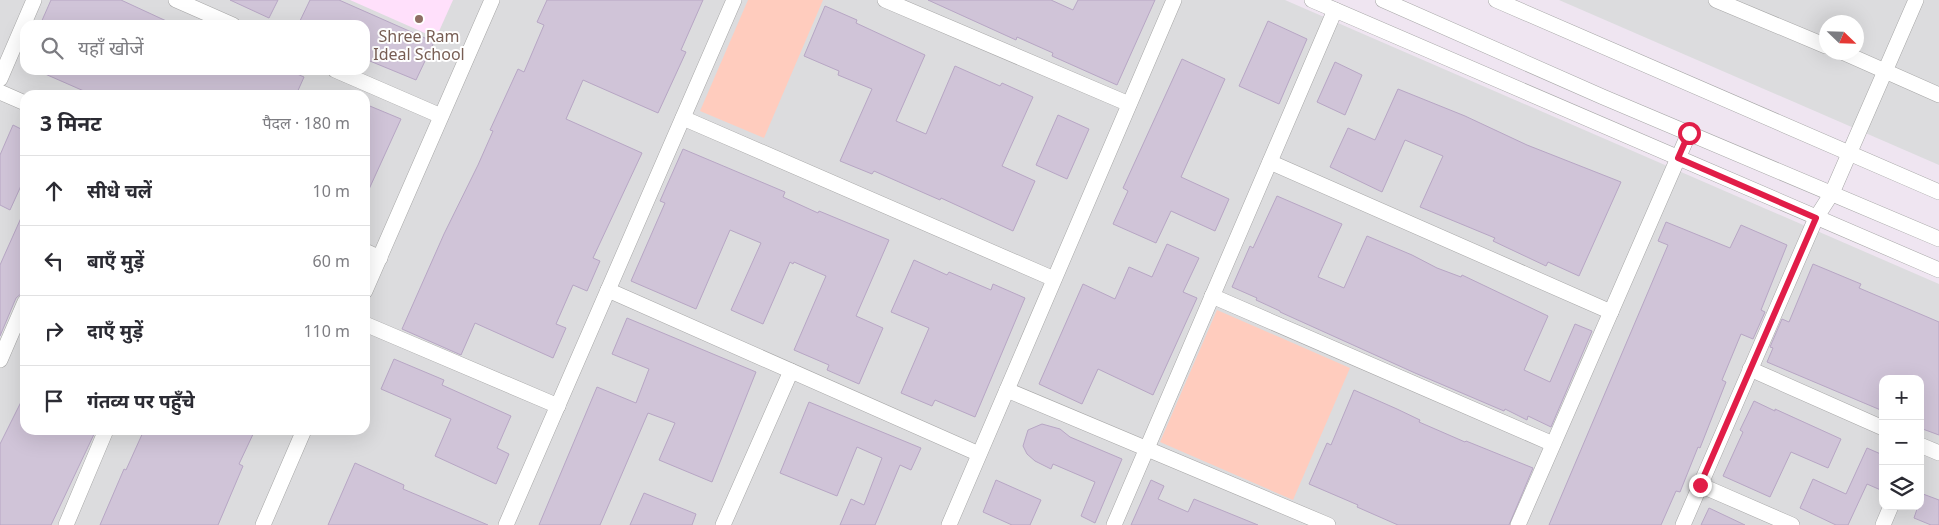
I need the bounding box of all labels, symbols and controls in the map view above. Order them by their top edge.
marker: Shree Ram Ideal School [413,13,425,25]
north arrow [1819,15,1864,60]
search box [20,20,370,75]
place label: Shree Ram Ideal School [373,25,465,65]
icon: search [38,34,66,62]
text: यहाँ खोजें [78,35,144,61]
text: 3 मिनट [40,109,102,137]
text: पैदल · 180 m [262,112,350,134]
route start [1678,122,1701,145]
icon: ahead [40,177,68,205]
text: सीधे चलें [87,178,152,204]
text: 10 m [313,180,350,202]
icon: left [40,247,68,275]
text: बाएँ मुड़ें [87,248,144,274]
text: 60 m [313,250,350,272]
icon: right [40,317,68,345]
text: दाएँ मुड़ें [87,318,143,344]
text: 110 m [303,320,350,342]
map controls [1879,375,1924,510]
button: + [1879,375,1924,420]
icon: arrive [40,387,68,415]
text: गंतव्य पर पहुँचे [87,388,195,414]
button: − [1879,420,1924,465]
button: layers [1879,465,1924,510]
route end [1689,474,1712,497]

